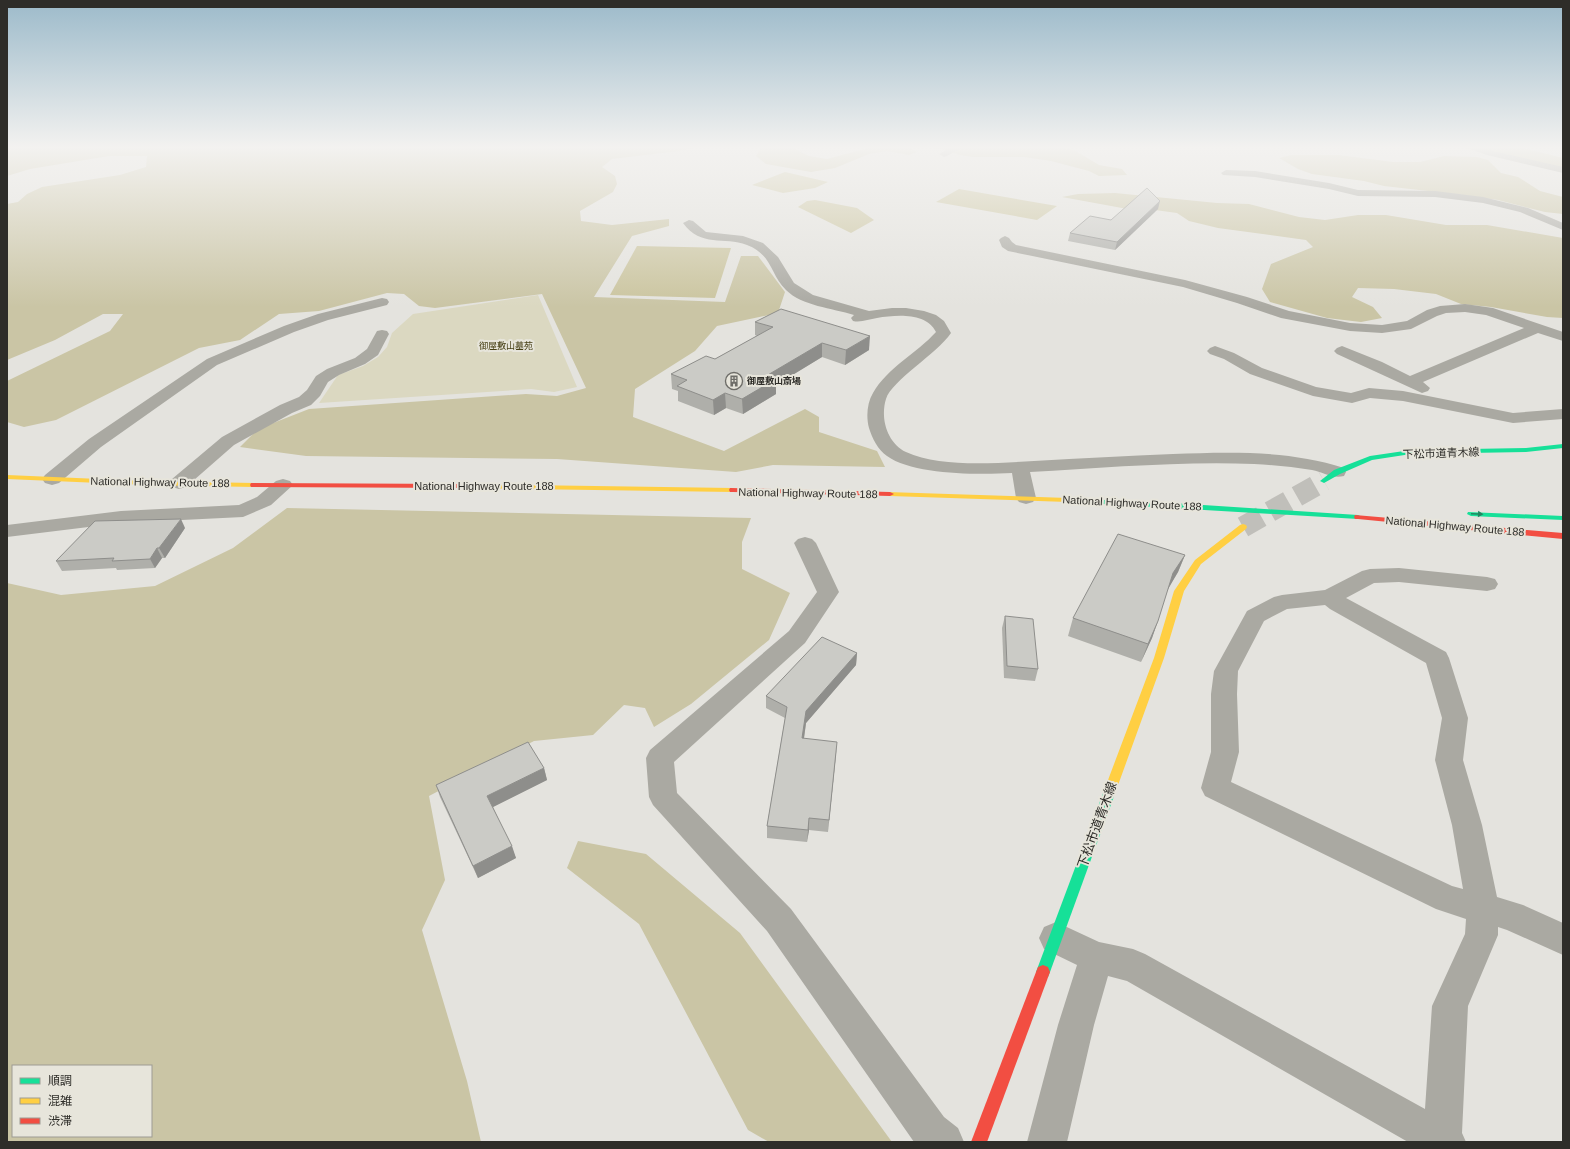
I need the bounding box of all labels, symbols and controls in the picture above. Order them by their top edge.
park label: 御屋敷山墓苑 [479,340,533,351]
building icon: 御屋敷山斎場 [724,371,744,391]
place label: 御屋敷山斎場 [747,375,801,386]
street label: 下松市道青木線 [1402,446,1480,460]
street label: National Highway Route 188 [90,475,230,489]
street label: National Highway Route 188 [414,480,554,492]
street label: National Highway Route 188 [738,486,878,500]
street label: National Highway Route 188 [1062,493,1202,513]
one-way arrow [1471,511,1484,517]
street label: National Highway Route 188 [1385,514,1525,538]
street label: 下松市道青木線 [1074,780,1120,870]
legend [12,1065,152,1137]
text: 順調 [48,1074,72,1088]
text: 混雑 [48,1094,72,1108]
text: 渋滞 [48,1114,72,1128]

